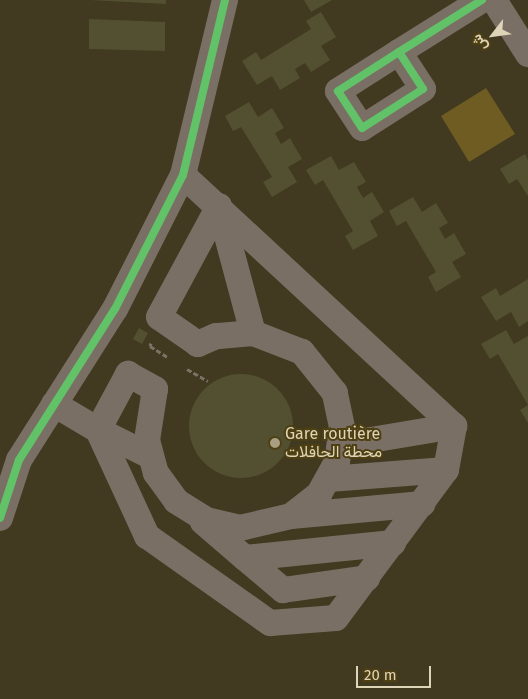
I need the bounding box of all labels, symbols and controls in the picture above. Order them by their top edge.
north arrow [468,10,518,60]
text: ش [468,31,491,54]
place label: Gare routière محطة الحافلات [285,424,382,462]
marker: Gare routière محطة الحافلات [269,437,281,449]
scale bar [358,656,433,688]
text: 20 m [364,666,397,684]

